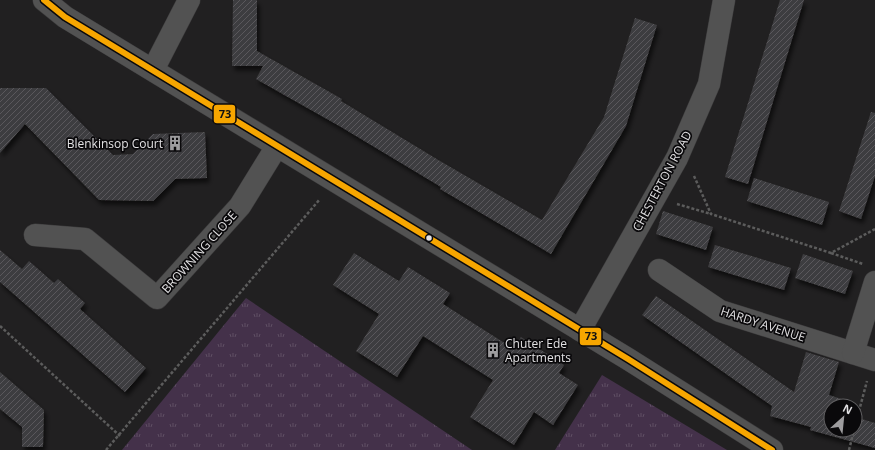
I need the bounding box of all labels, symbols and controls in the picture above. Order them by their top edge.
line badge: 73 [213,104,236,124]
text: 73 [219,106,231,121]
street label: CHESTERTON ROAD [628,128,696,234]
building icon: Blenkinsop Court [166,134,184,152]
place label: Blenkinsop Court [67,135,163,152]
street label: BROWNING CLOSE [157,207,241,297]
unlabelled marker [424,233,434,243]
street label: HARDY AVENUE [718,302,808,346]
line badge: 73 [579,327,602,346]
text: 73 [585,328,597,343]
place label: Chuter Ede Apartments [505,335,571,366]
building icon: Chuter Ede Apartments [484,341,502,359]
north arrow [823,398,863,438]
text: N [840,400,855,417]

